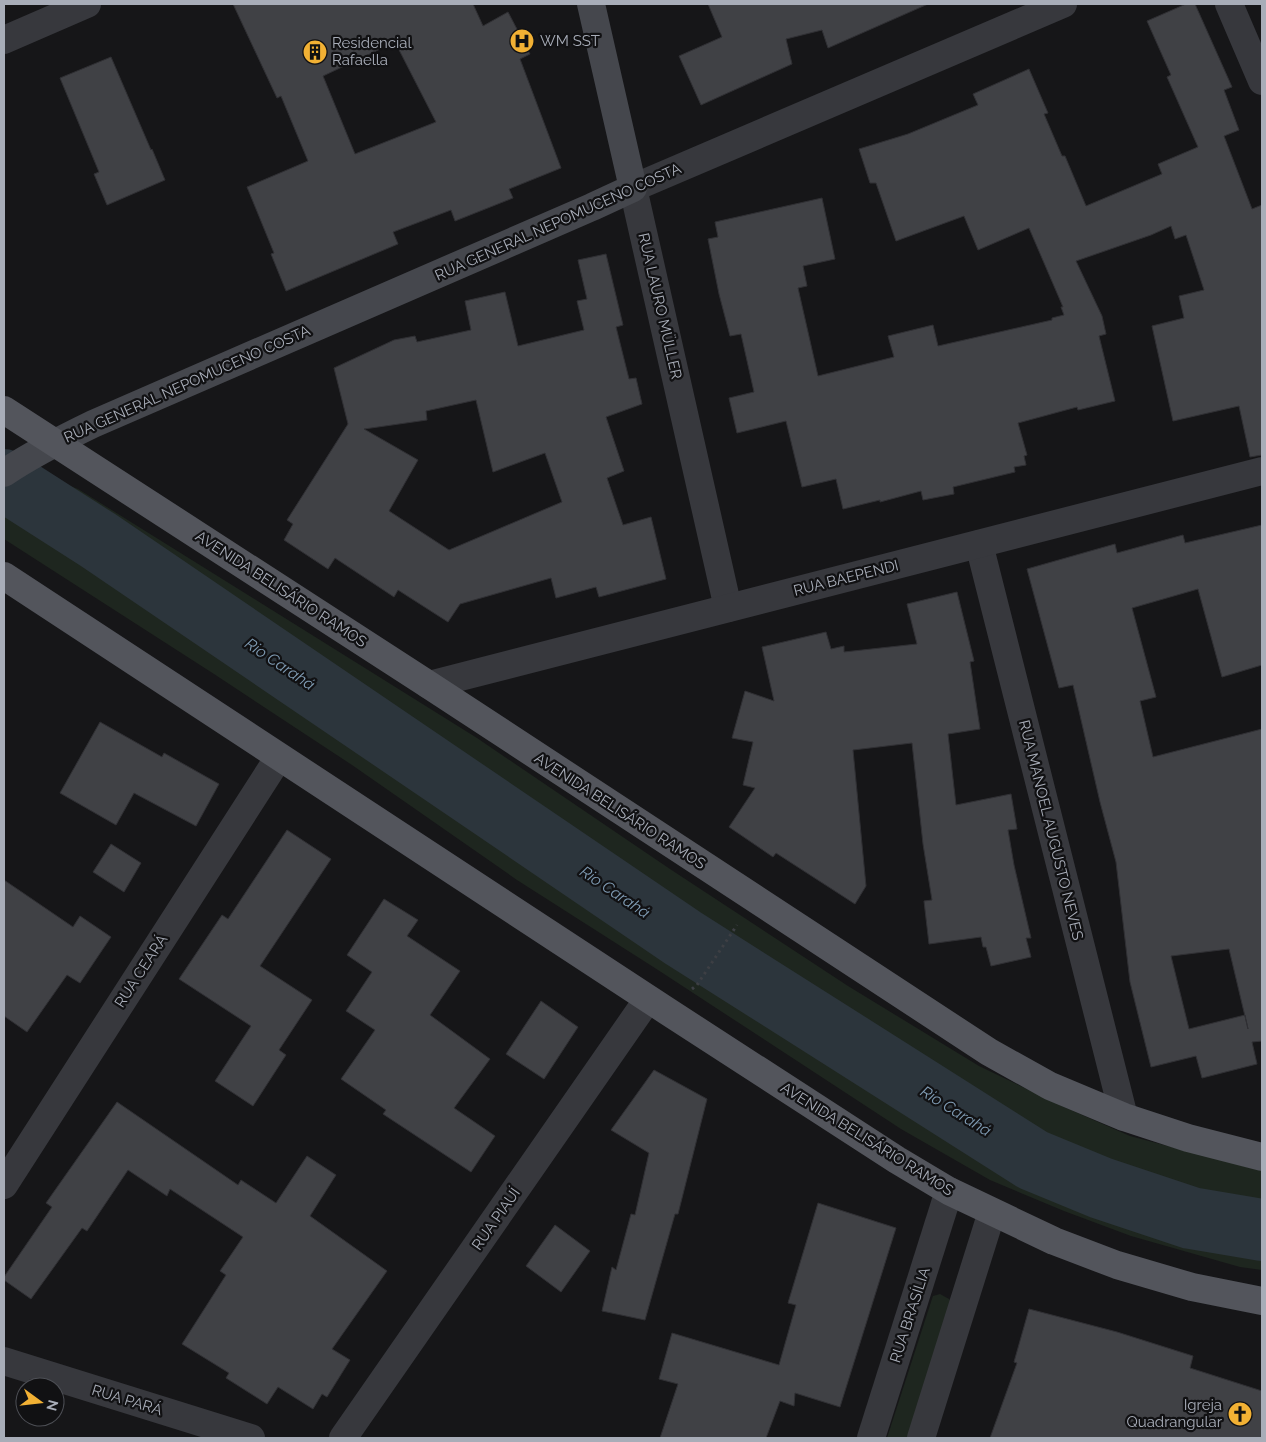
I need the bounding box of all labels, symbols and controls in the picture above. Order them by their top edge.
hospital icon: WM SST [509,28,535,54]
place label: WM SST [540,32,600,50]
place label: Residencial Rafaella [332,34,412,69]
building icon: Residencial Rafaella [302,39,328,65]
street label: RUA GENERAL NEPOMUCENO COSTA [432,159,684,285]
street label: RUA LAURO MÜLLER [634,231,687,381]
street label: RUA GENERAL NEPOMUCENO COSTA [61,321,313,447]
street label: AVENIDA BELISÁRIO RAMOS [192,527,370,651]
street label: RUA BAEPENDI [792,556,900,600]
water label: Rio Carahá [242,634,319,694]
street label: RUA MANOEL AUGUSTO NEVES [1015,718,1087,942]
street label: AVENIDA BELISÁRIO RAMOS [531,749,709,873]
water label: Rio Carahá [577,862,654,922]
street label: RUA CEARÁ [111,931,171,1011]
street label: AVENIDA BELISÁRIO RAMOS [777,1078,957,1200]
water label: Rio Carahá [917,1082,995,1140]
street label: RUA PIAUÍ [468,1184,524,1254]
street label: RUA BRASÍLIA [886,1265,934,1365]
north arrow [15,1377,65,1427]
street label: RUA PARÁ [90,1381,164,1419]
place label: Igreja Quadrangular [1126,1396,1223,1431]
text: N [43,1398,62,1413]
church icon: Igreja Quadrangular [1227,1401,1253,1427]

